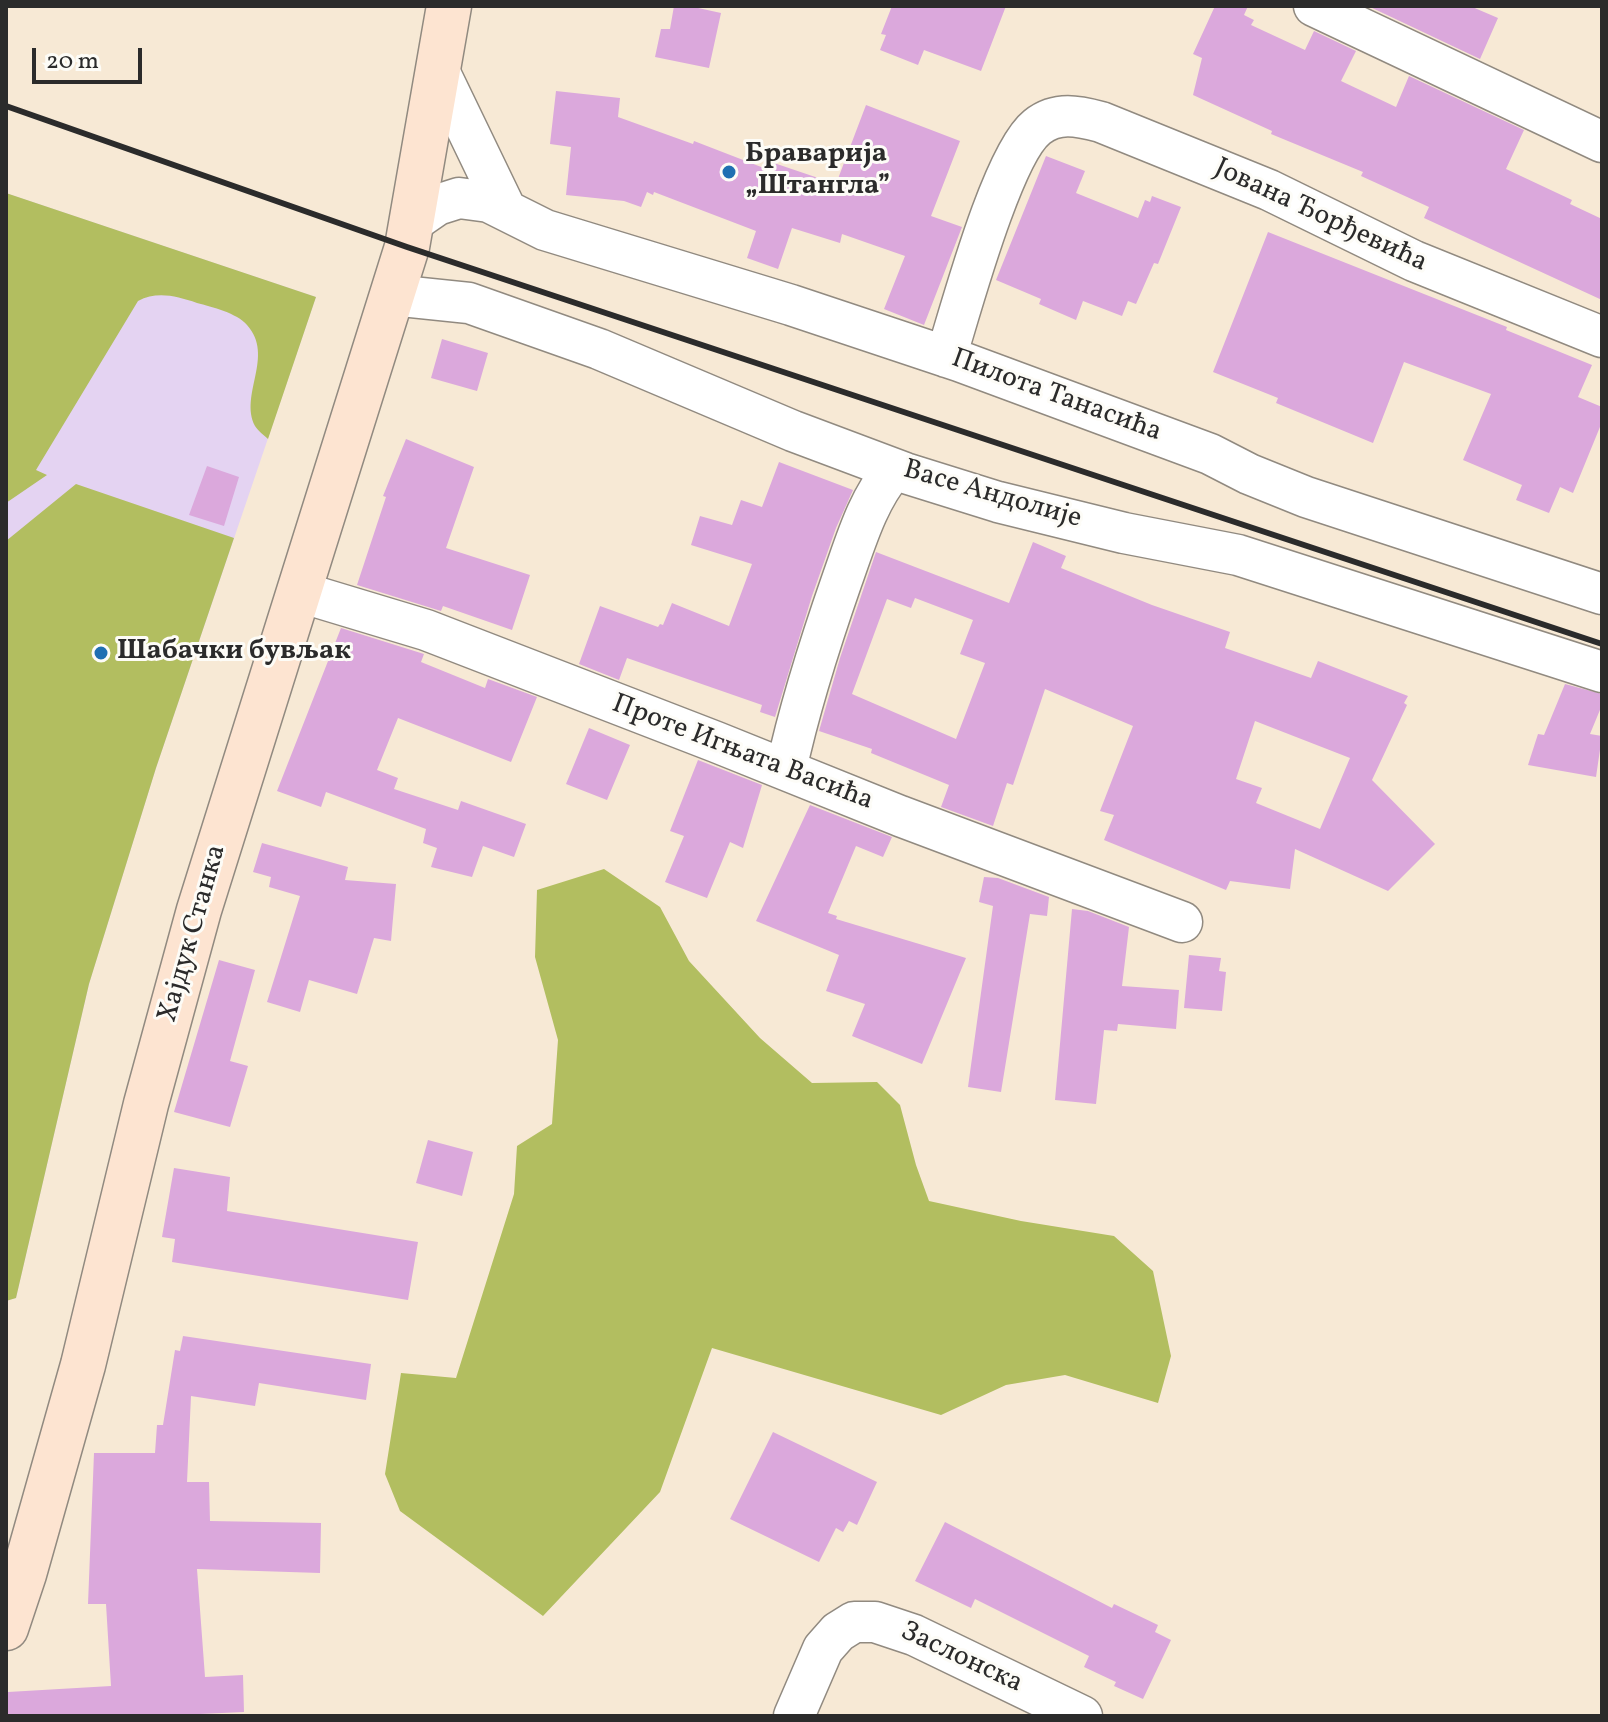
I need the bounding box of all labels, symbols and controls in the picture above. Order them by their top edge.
scale bar [36,32,146,82]
text: 20 m [46,45,99,79]
place label: Браварија „Штангла” [745,139,890,205]
street label: Јована Ђорђевића [1208,153,1432,281]
marker: Браварија „Штангла” [720,163,738,181]
street label: Пилота Танасића [946,343,1166,451]
street label: Васе Андолије [899,455,1085,537]
place label: Шабачки бувљак [117,636,351,670]
marker: Шабачки бувљак [92,644,110,662]
street label: Проте Игњата Васића [607,689,877,819]
street label: Хајдук Станка [153,841,235,1027]
street label: Заслонска [895,1616,1027,1702]

